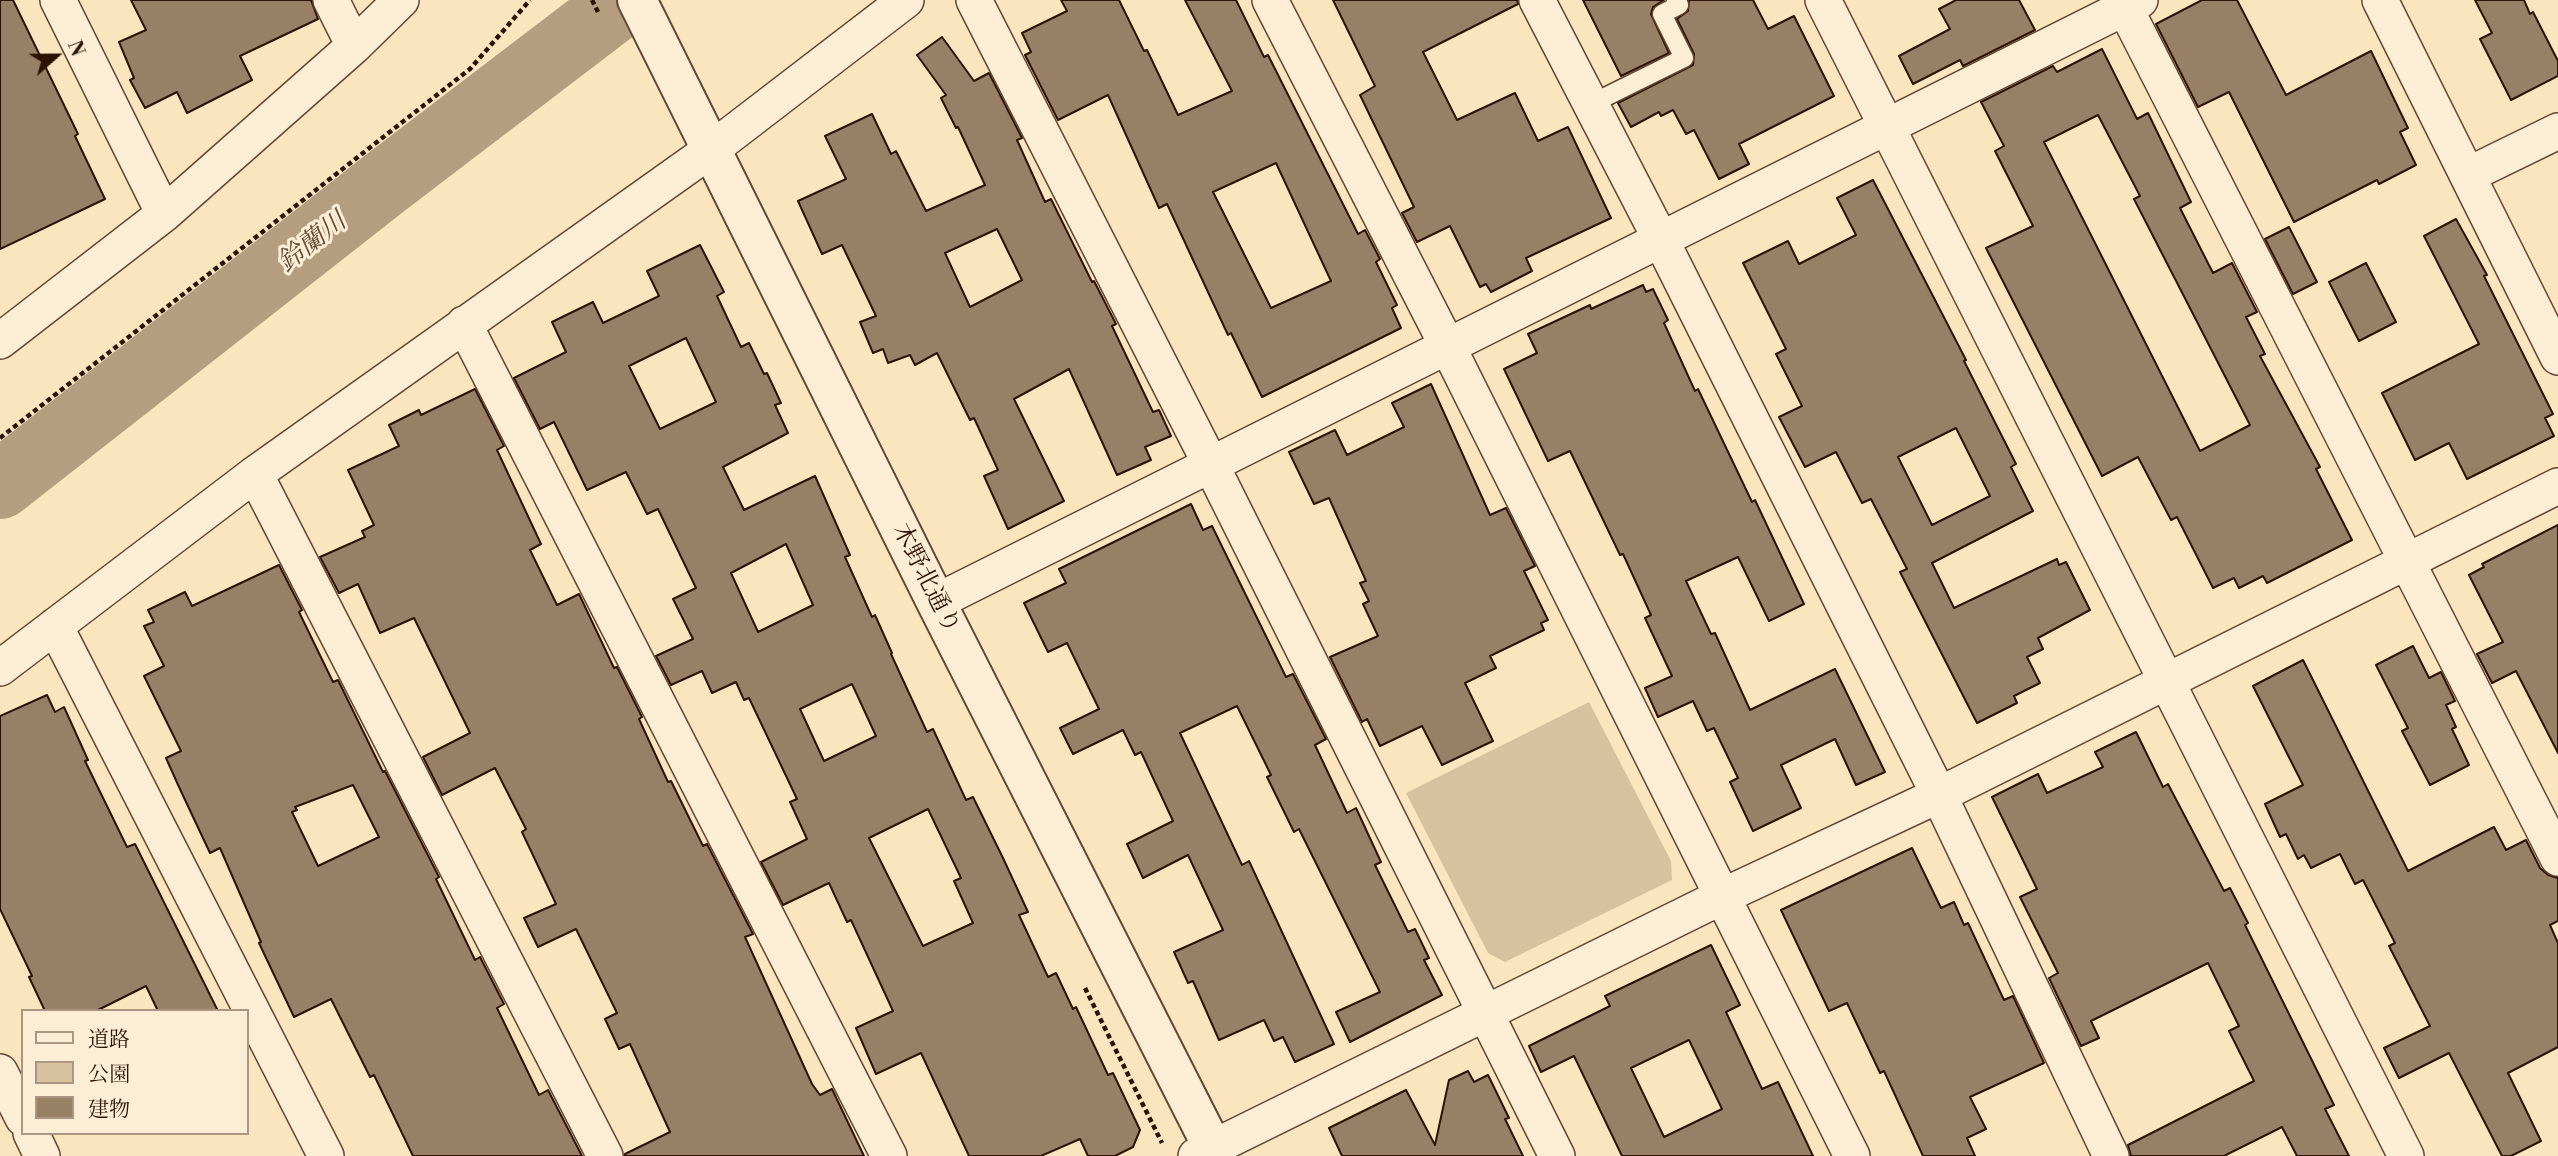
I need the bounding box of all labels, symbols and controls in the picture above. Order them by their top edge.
north arrow [21,21,91,91]
text: N [62,37,90,60]
water label: 鈴蘭川 [273,207,353,279]
street label: 木野北通り [885,519,965,639]
legend [21,1009,248,1135]
text: 道路 [88,1027,130,1053]
text: 公園 [88,1062,130,1088]
text: 建物 [88,1097,130,1123]

